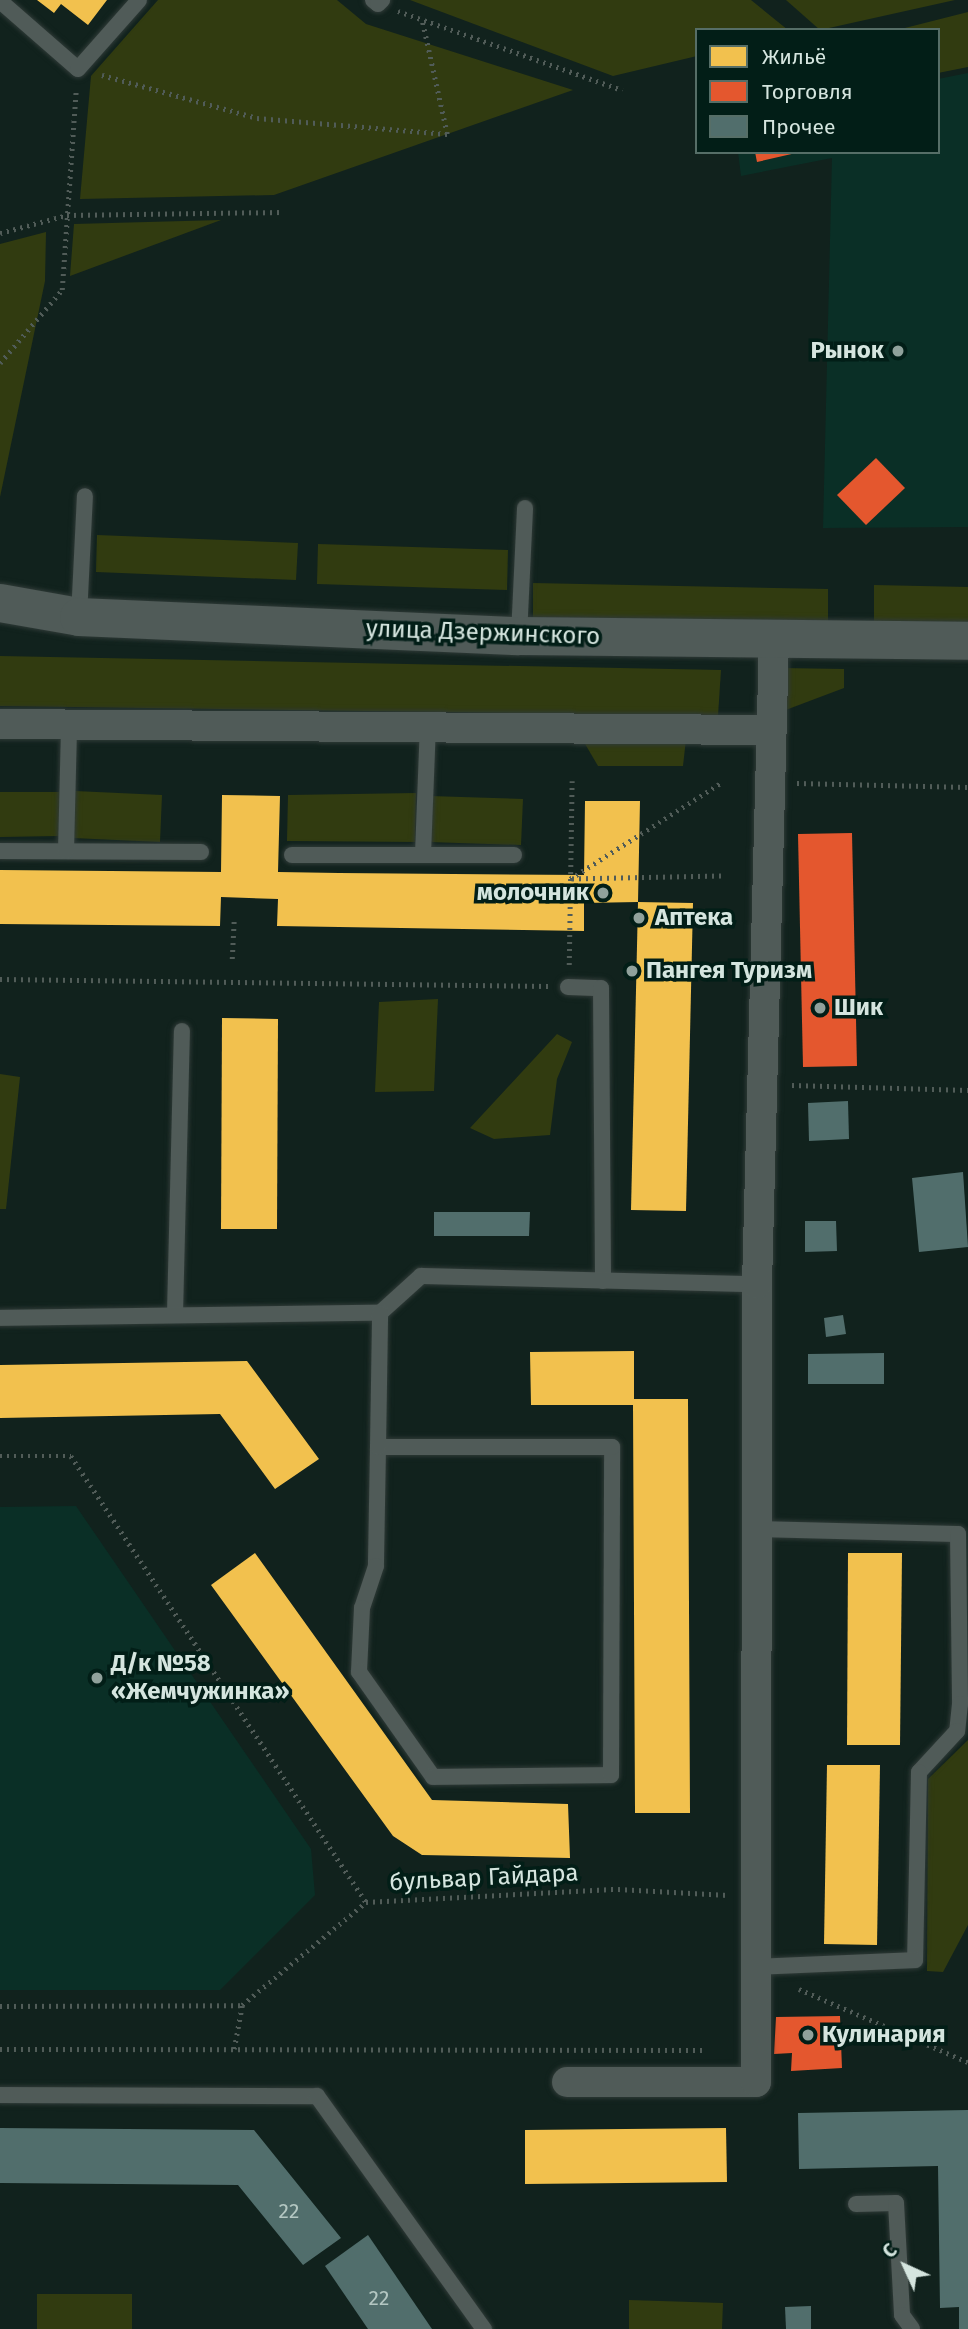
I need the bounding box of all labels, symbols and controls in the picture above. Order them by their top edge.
legend [695,28,940,154]
text: Жильё [762,44,826,70]
text: Торговля [762,79,853,105]
text: Прочее [762,114,835,140]
place label: Рынок [811,337,884,365]
marker: Рынок [890,343,906,359]
street label: улица Дзержинского [365,615,601,651]
place label: молочник [477,879,589,907]
marker: молочник [595,885,611,901]
place label: Аптека [655,904,733,932]
marker: Аптека [629,908,649,928]
place label: Пангея Туризм [646,957,812,985]
marker: Пангея Туризм [624,963,640,979]
place label: Шик [834,994,883,1022]
marker: Шик [812,1000,828,1016]
place label: Д/к №58 «Жемчужинка» [111,1650,289,1706]
marker: Д/к №58 «Жемчужинка» [89,1670,105,1686]
street label: бульвар Гайдара [389,1859,579,1897]
place label: Кулинария [822,2021,946,2049]
marker: Кулинария [800,2027,816,2043]
house number: 22 [279,2198,299,2224]
north arrow [870,2231,940,2301]
text: С [878,2239,902,2263]
house number: 22 [369,2285,389,2311]

